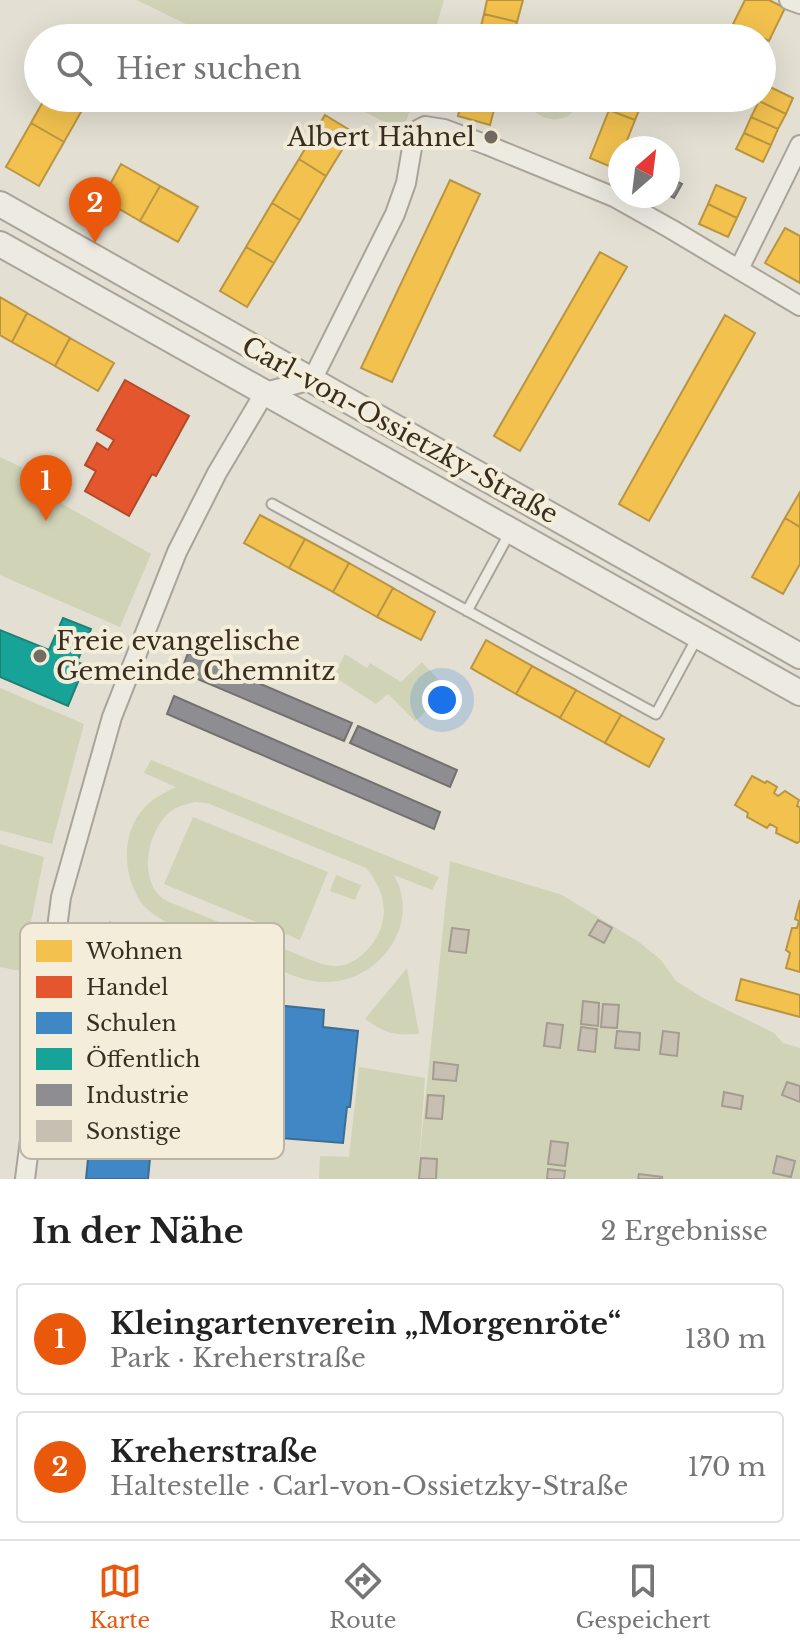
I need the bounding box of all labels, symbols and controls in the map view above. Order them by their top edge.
search box [24,24,776,112]
icon: search [52,46,96,90]
text: Hier suchen [116,50,302,87]
place label: Albert Hähnel [286,121,475,153]
marker: Albert Hähnel [482,128,500,146]
north arrow [608,136,680,208]
pin: 2 [69,177,121,243]
street label: Carl-von-Ossietzky-Straße [236,330,564,530]
pin: 1 [20,455,72,521]
place label: Freie evangelische Gemeinde Chemnitz [56,625,336,687]
marker: Freie evangelische Gemeinde Chemnitz [31,647,49,665]
your location [422,680,462,720]
legend [20,923,284,1159]
text: Wohnen [85,938,183,965]
text: Handel [86,974,168,1001]
text: Schulen [86,1010,177,1037]
text: Öffentlich [86,1045,200,1073]
text: Industrie [86,1082,189,1109]
text: Sonstige [86,1118,181,1145]
text: In der Nähe [32,1210,244,1252]
text: 2 Ergebnisse [601,1215,768,1247]
text: Kleingartenverein „Morgenröte“ [110,1305,621,1342]
text: 1 [54,1323,66,1355]
text: 130 m [684,1323,766,1355]
text: Park · Kreherstraße [110,1342,366,1374]
text: Kreherstraße [110,1433,317,1470]
text: 2 [52,1451,68,1483]
text: 170 m [687,1451,766,1483]
text: Haltestelle · Carl-von-Ossietzky-Straße [110,1470,629,1502]
tab: Karte [89,1559,150,1634]
tab: Route [329,1559,396,1634]
tab: Gespeichert [575,1559,711,1634]

